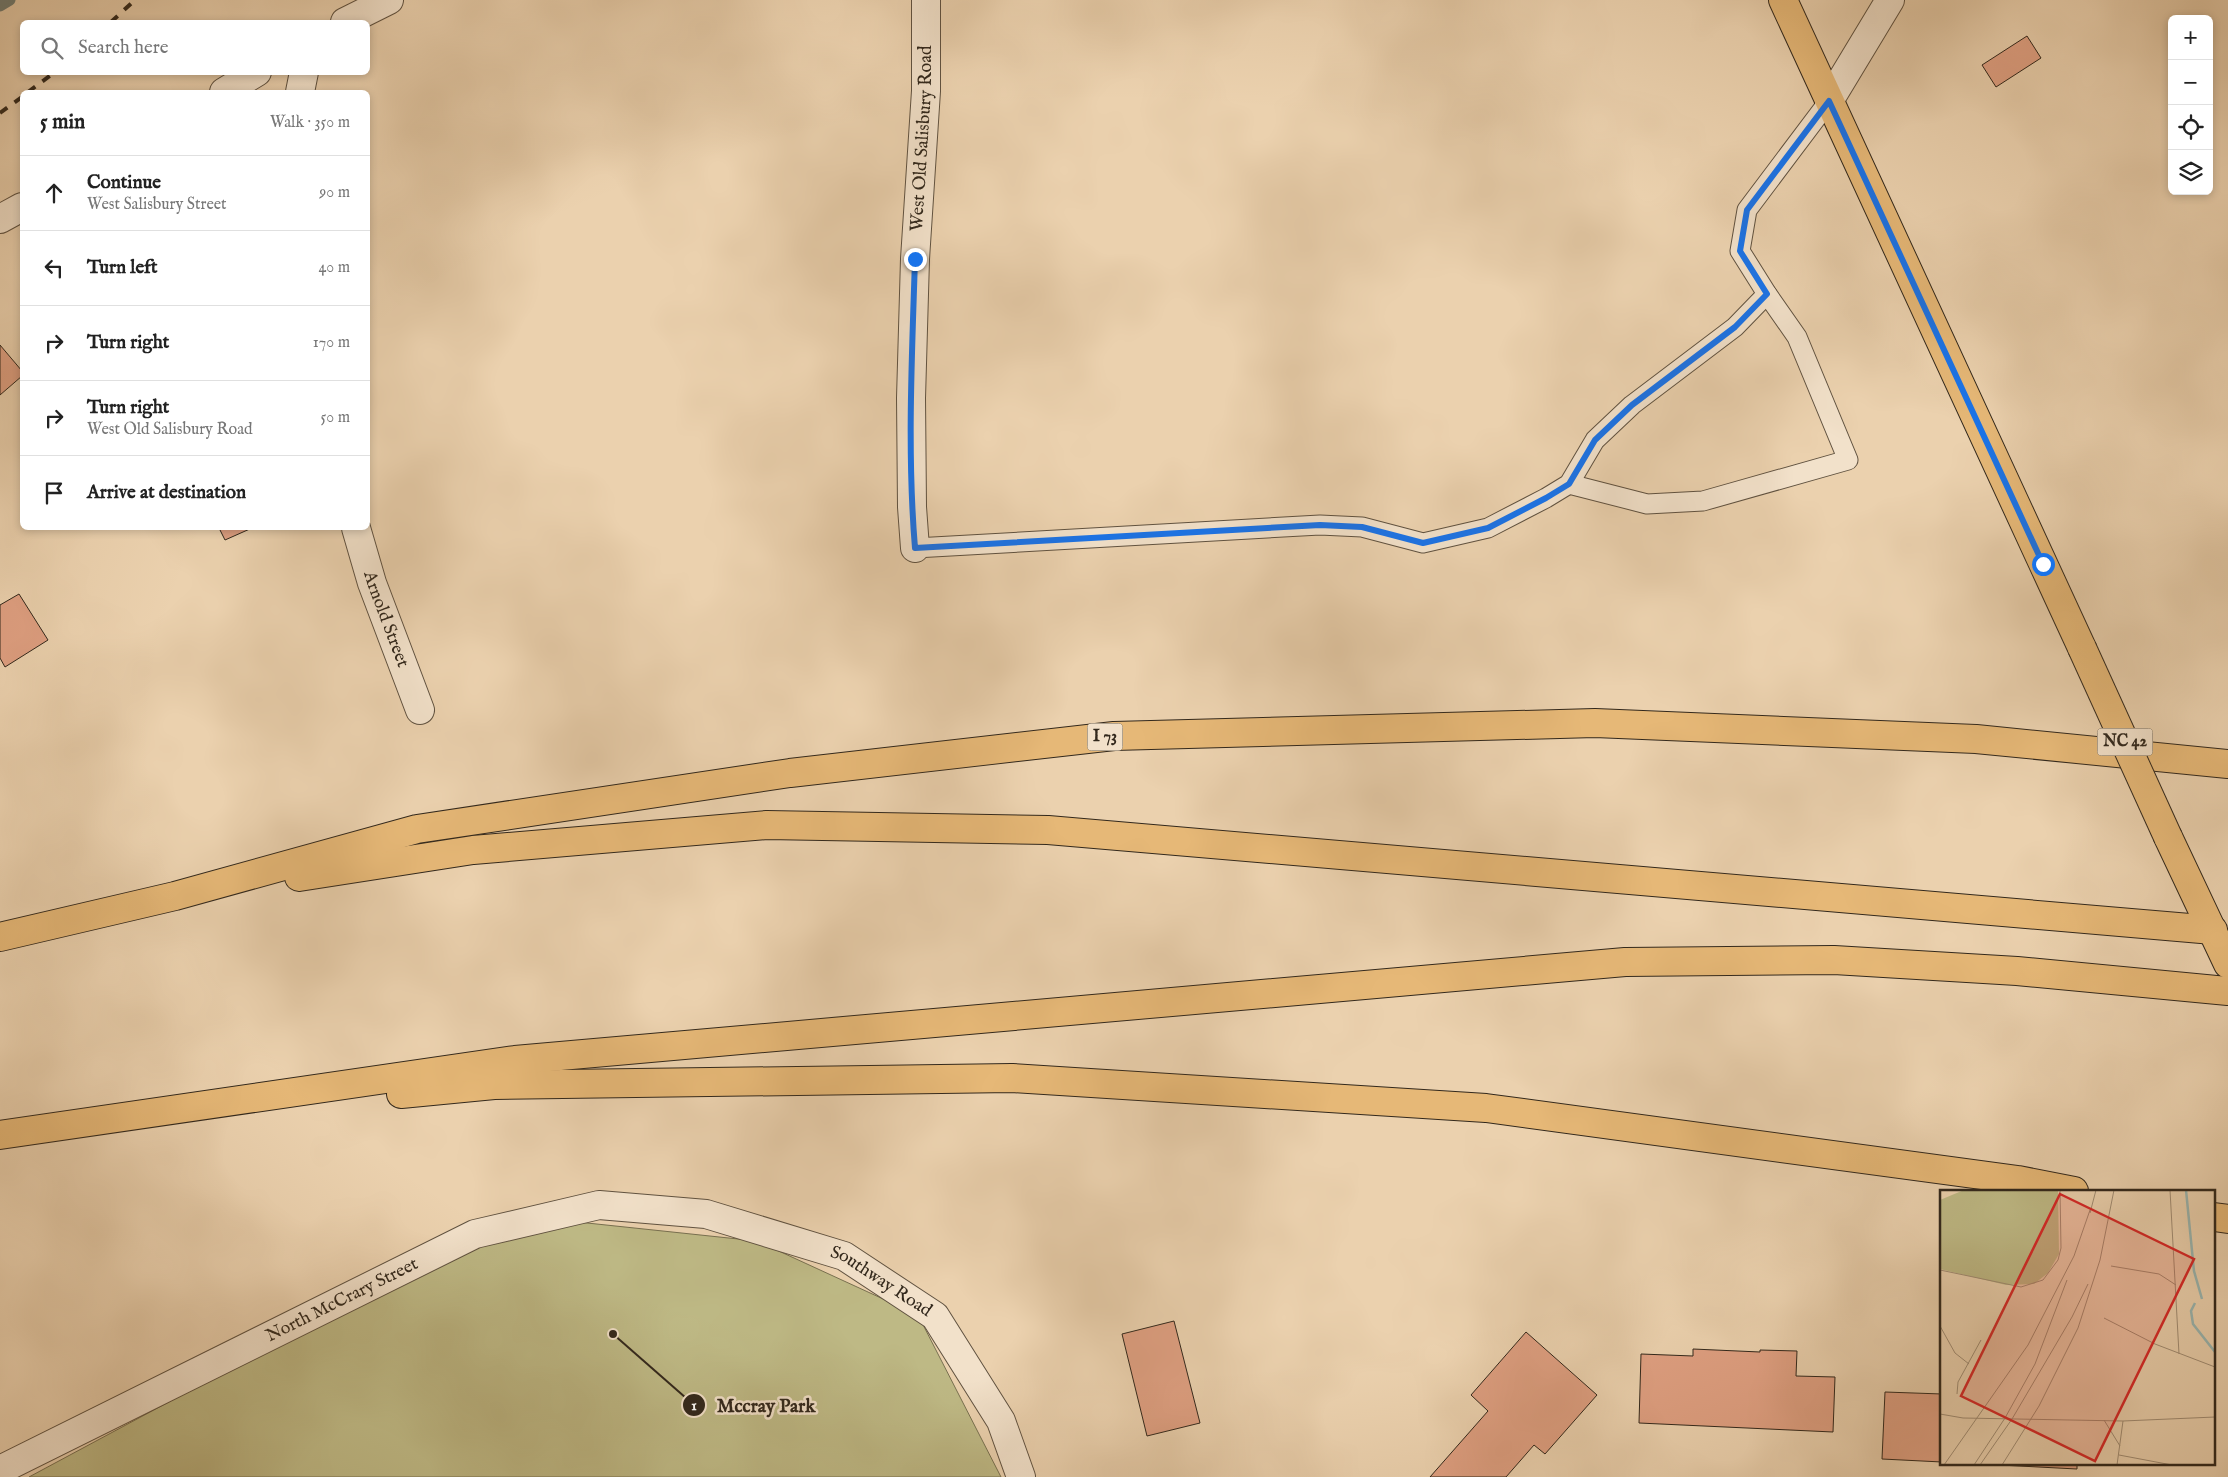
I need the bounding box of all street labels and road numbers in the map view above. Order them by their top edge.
street label: West Old Salisbury Road [905,45,938,232]
street label: Arnold Street [357,567,414,671]
road number: I 73 [1088,724,1122,750]
road number: NC 42 [2098,729,2152,756]
street label: Southway Road [828,1241,937,1322]
street label: North McCrary Street [262,1253,422,1347]

